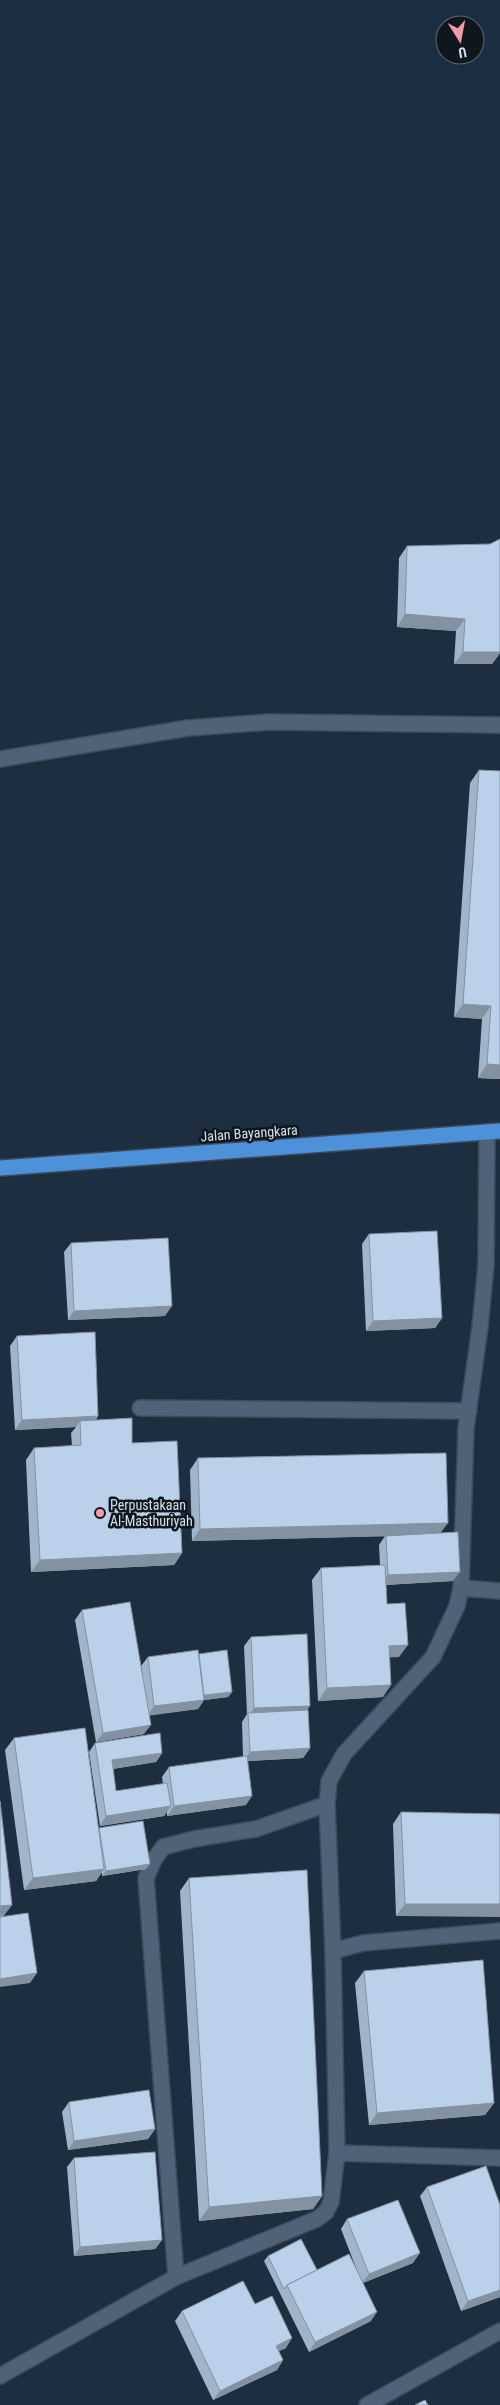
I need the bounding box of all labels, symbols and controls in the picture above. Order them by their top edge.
north arrow [435,15,485,65]
text: U [457,44,468,61]
street label: Jalan Bayangkara [200,1122,298,1144]
place label: Perpustakaan Al-Masthuriyah [110,1497,193,1529]
marker: Perpustakaan Al-Masthuriyah [94,1507,106,1519]

